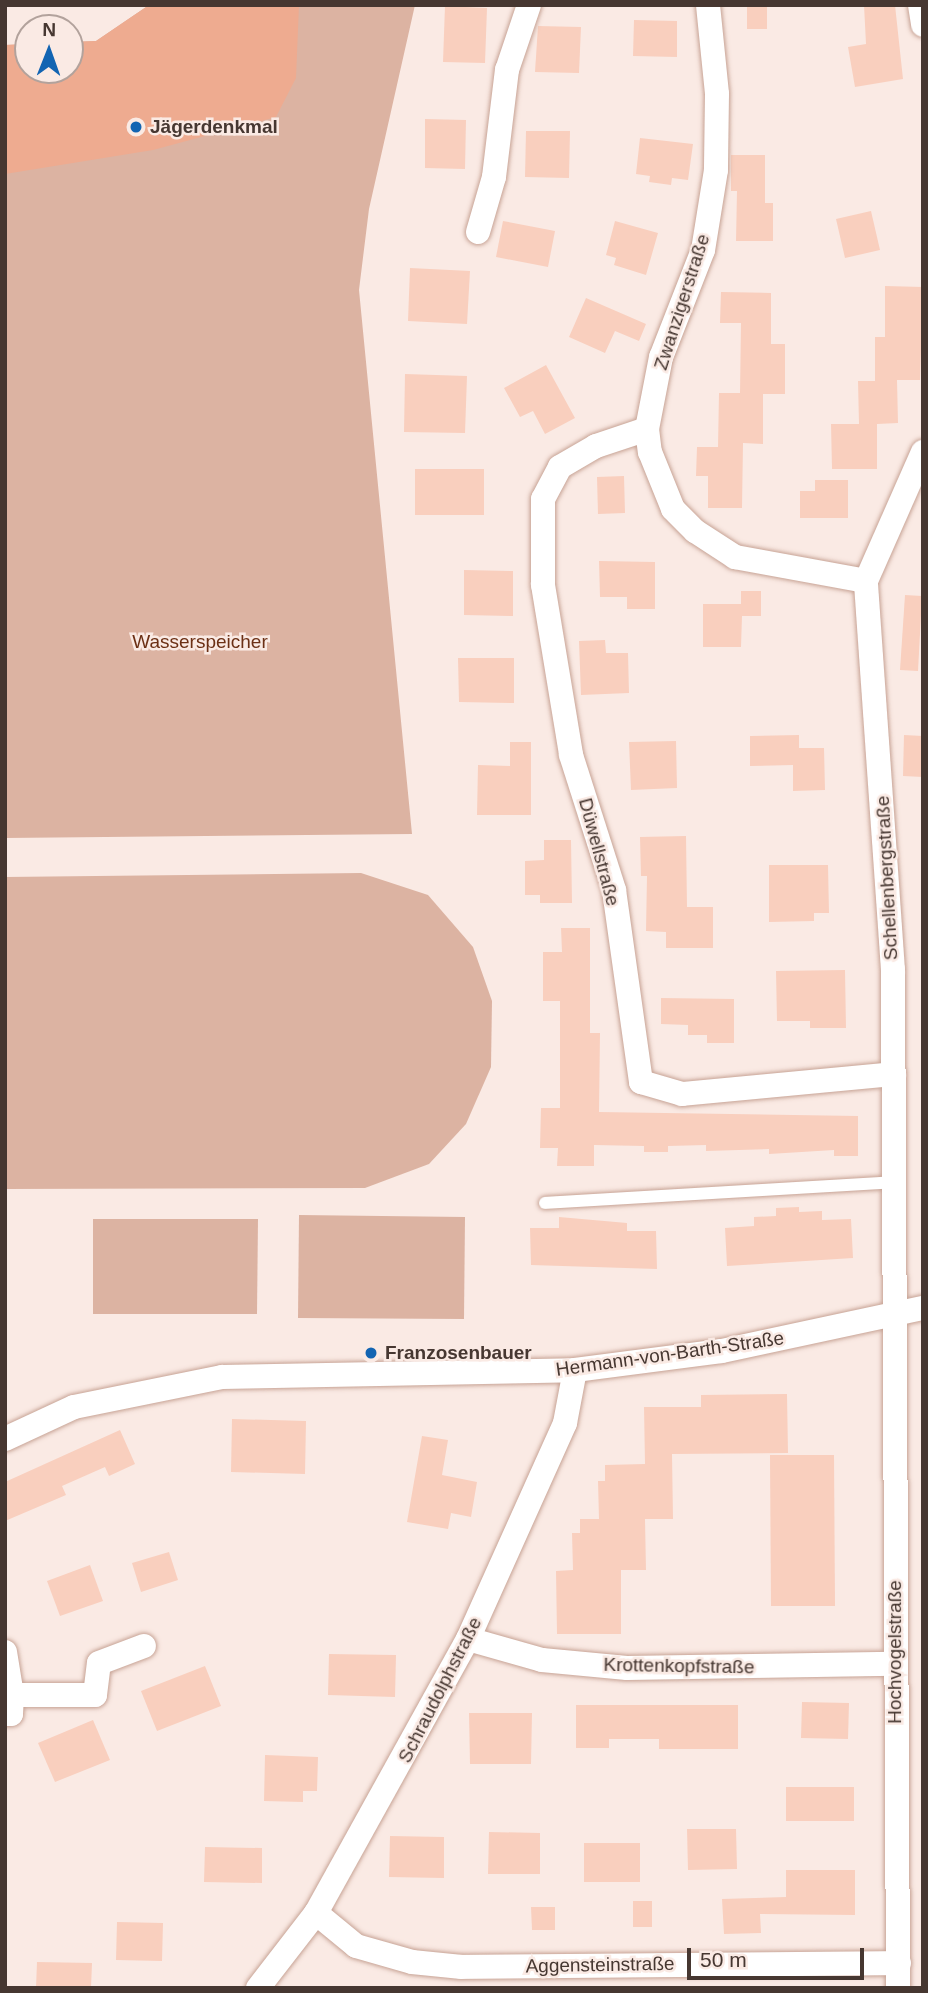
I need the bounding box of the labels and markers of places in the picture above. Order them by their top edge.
place label: Jägerdenkmal [150,116,278,138]
marker: Jägerdenkmal [128,119,144,135]
place label: Franzosenbauer [385,1342,532,1364]
marker: Franzosenbauer [363,1345,379,1361]

